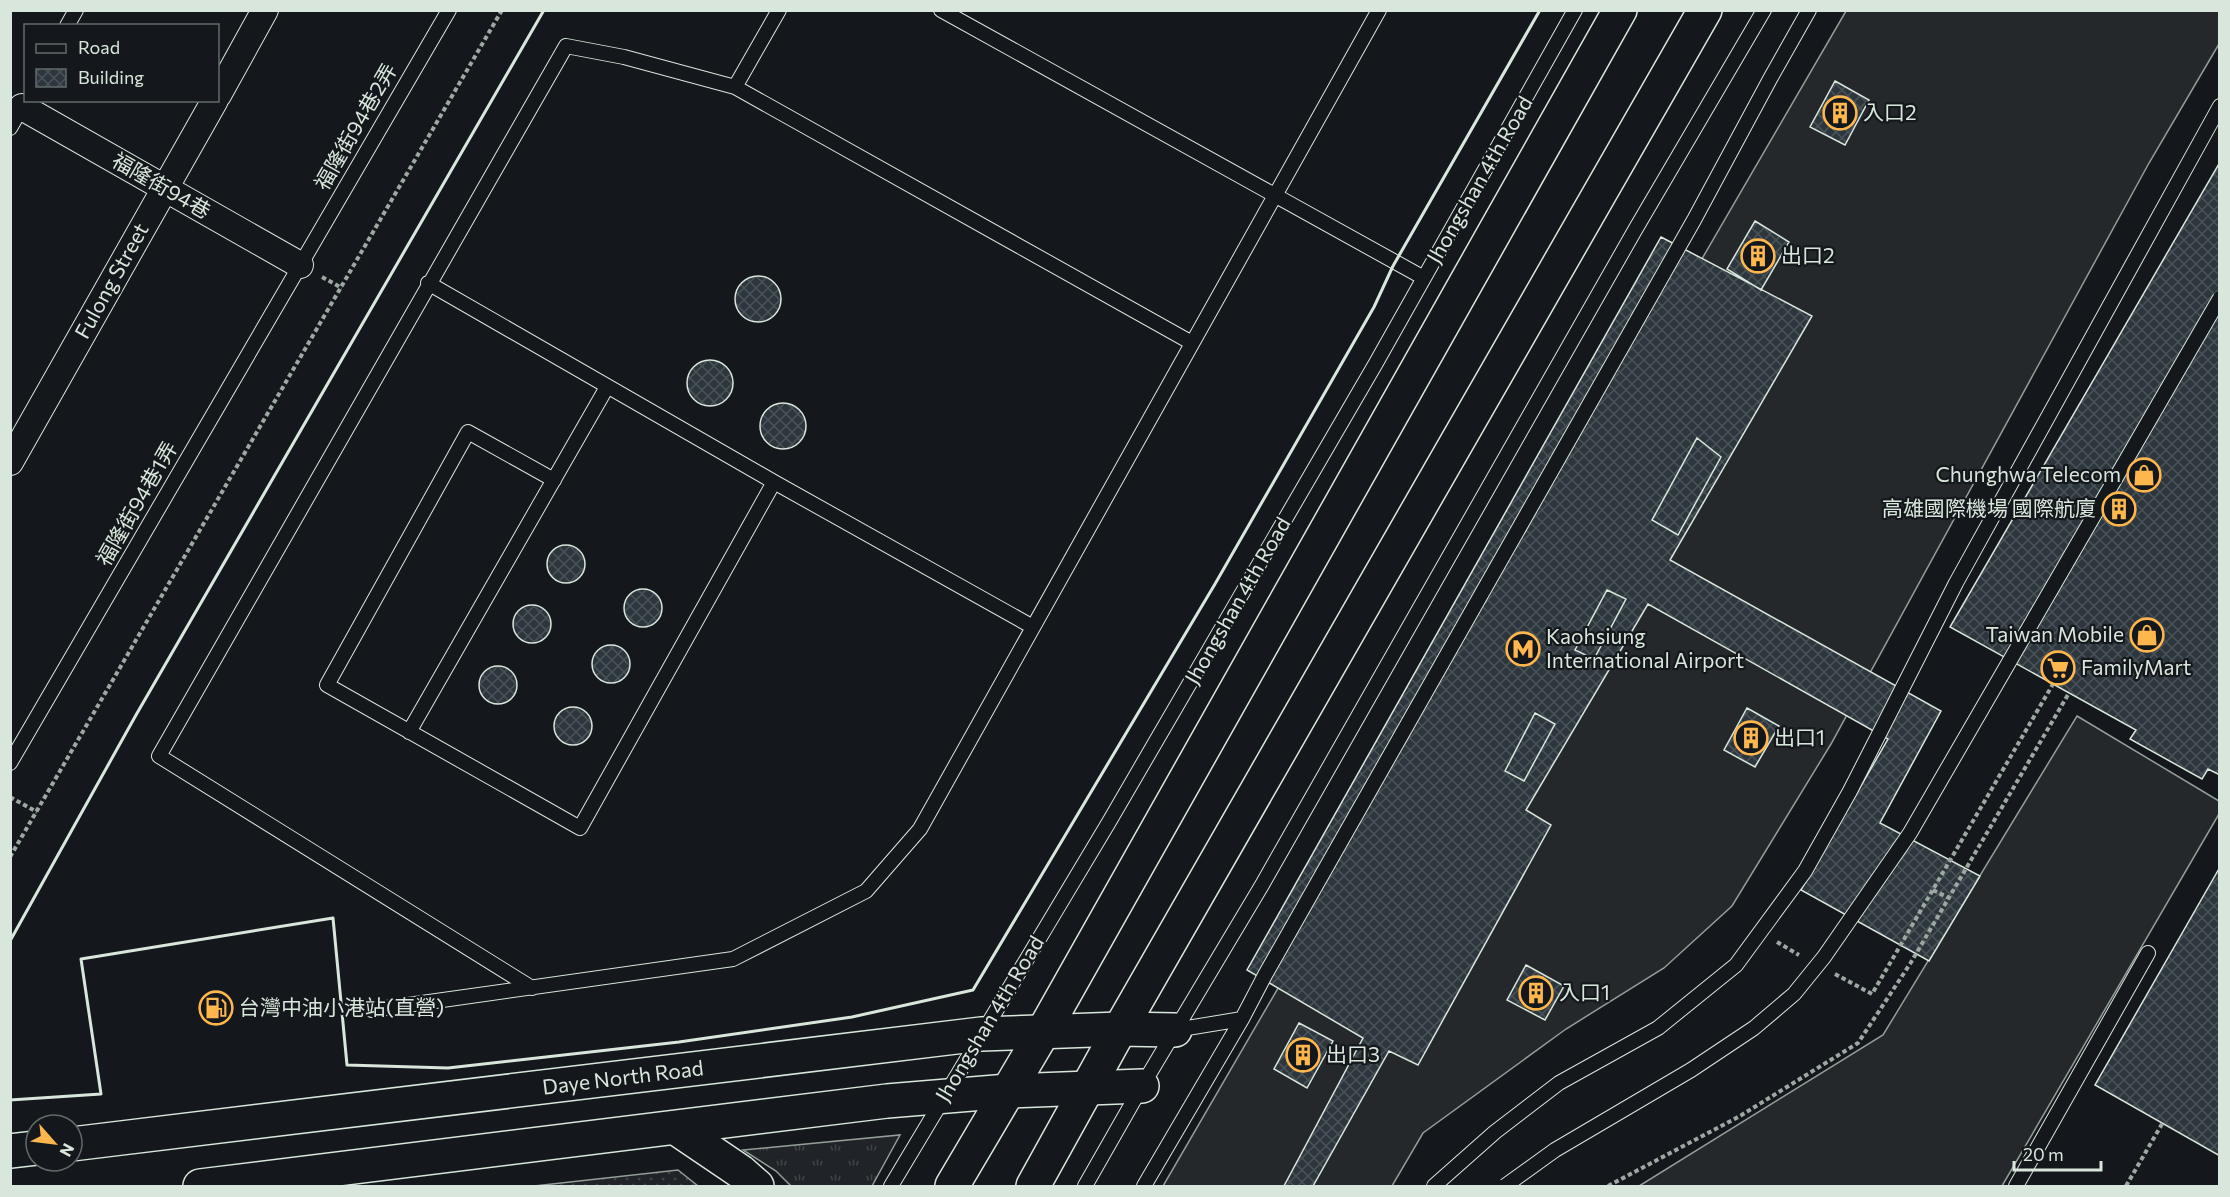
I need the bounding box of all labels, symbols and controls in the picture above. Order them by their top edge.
legend [24,24,219,102]
text: Road [78,36,120,58]
street label: 福隆街94巷2弄 [308,59,401,194]
text: Building [78,66,144,88]
street label: Jhongshan 4th Road [1421,91,1537,267]
building icon: 入口2 [1822,95,1858,131]
place label: 入口2 [1863,99,1917,124]
street label: 福隆街94巷 [108,147,215,223]
street label: Fulong Street [69,218,153,342]
building icon: 出口2 [1740,238,1776,274]
place label: 出口2 [1781,242,1835,267]
street label: 福隆街94巷1弄 [90,437,181,570]
shop icon: Chunghwa Telecom [2126,457,2162,493]
place label: Chunghwa Telecom [1935,461,2121,486]
building icon: 高雄國際機場 國際航廈 [2101,491,2137,527]
place label: 高雄國際機場 國際航廈 [1882,495,2096,520]
street label: Jhongshan 4th Road [1179,512,1295,688]
shop icon: Taiwan Mobile [2129,617,2165,653]
place label: Taiwan Mobile [1986,621,2124,646]
place label: Kaohsiung International Airport [1546,623,1744,672]
metro station icon: Kaohsiung International Airport [1505,631,1541,667]
supermarket icon: FamilyMart [2040,650,2076,686]
place label: FamilyMart [2081,654,2191,679]
building icon: 出口1 [1733,720,1769,756]
place label: 出口1 [1774,724,1825,749]
street label: Jhongshan 4th Road [929,931,1048,1106]
building icon: 入口1 [1518,975,1554,1011]
place label: 入口1 [1559,979,1610,1004]
fuel station icon: 台灣中油小港站(直營) [198,990,234,1026]
place label: 台灣中油小港站(直營) [239,994,444,1019]
building icon: 出口3 [1285,1037,1321,1073]
place label: 出口3 [1326,1041,1380,1066]
street label: Daye North Road [541,1054,705,1099]
north arrow [24,1113,84,1173]
scale bar [2014,1134,2101,1172]
text: N [56,1141,79,1160]
text: 20 m [2023,1143,2064,1165]

